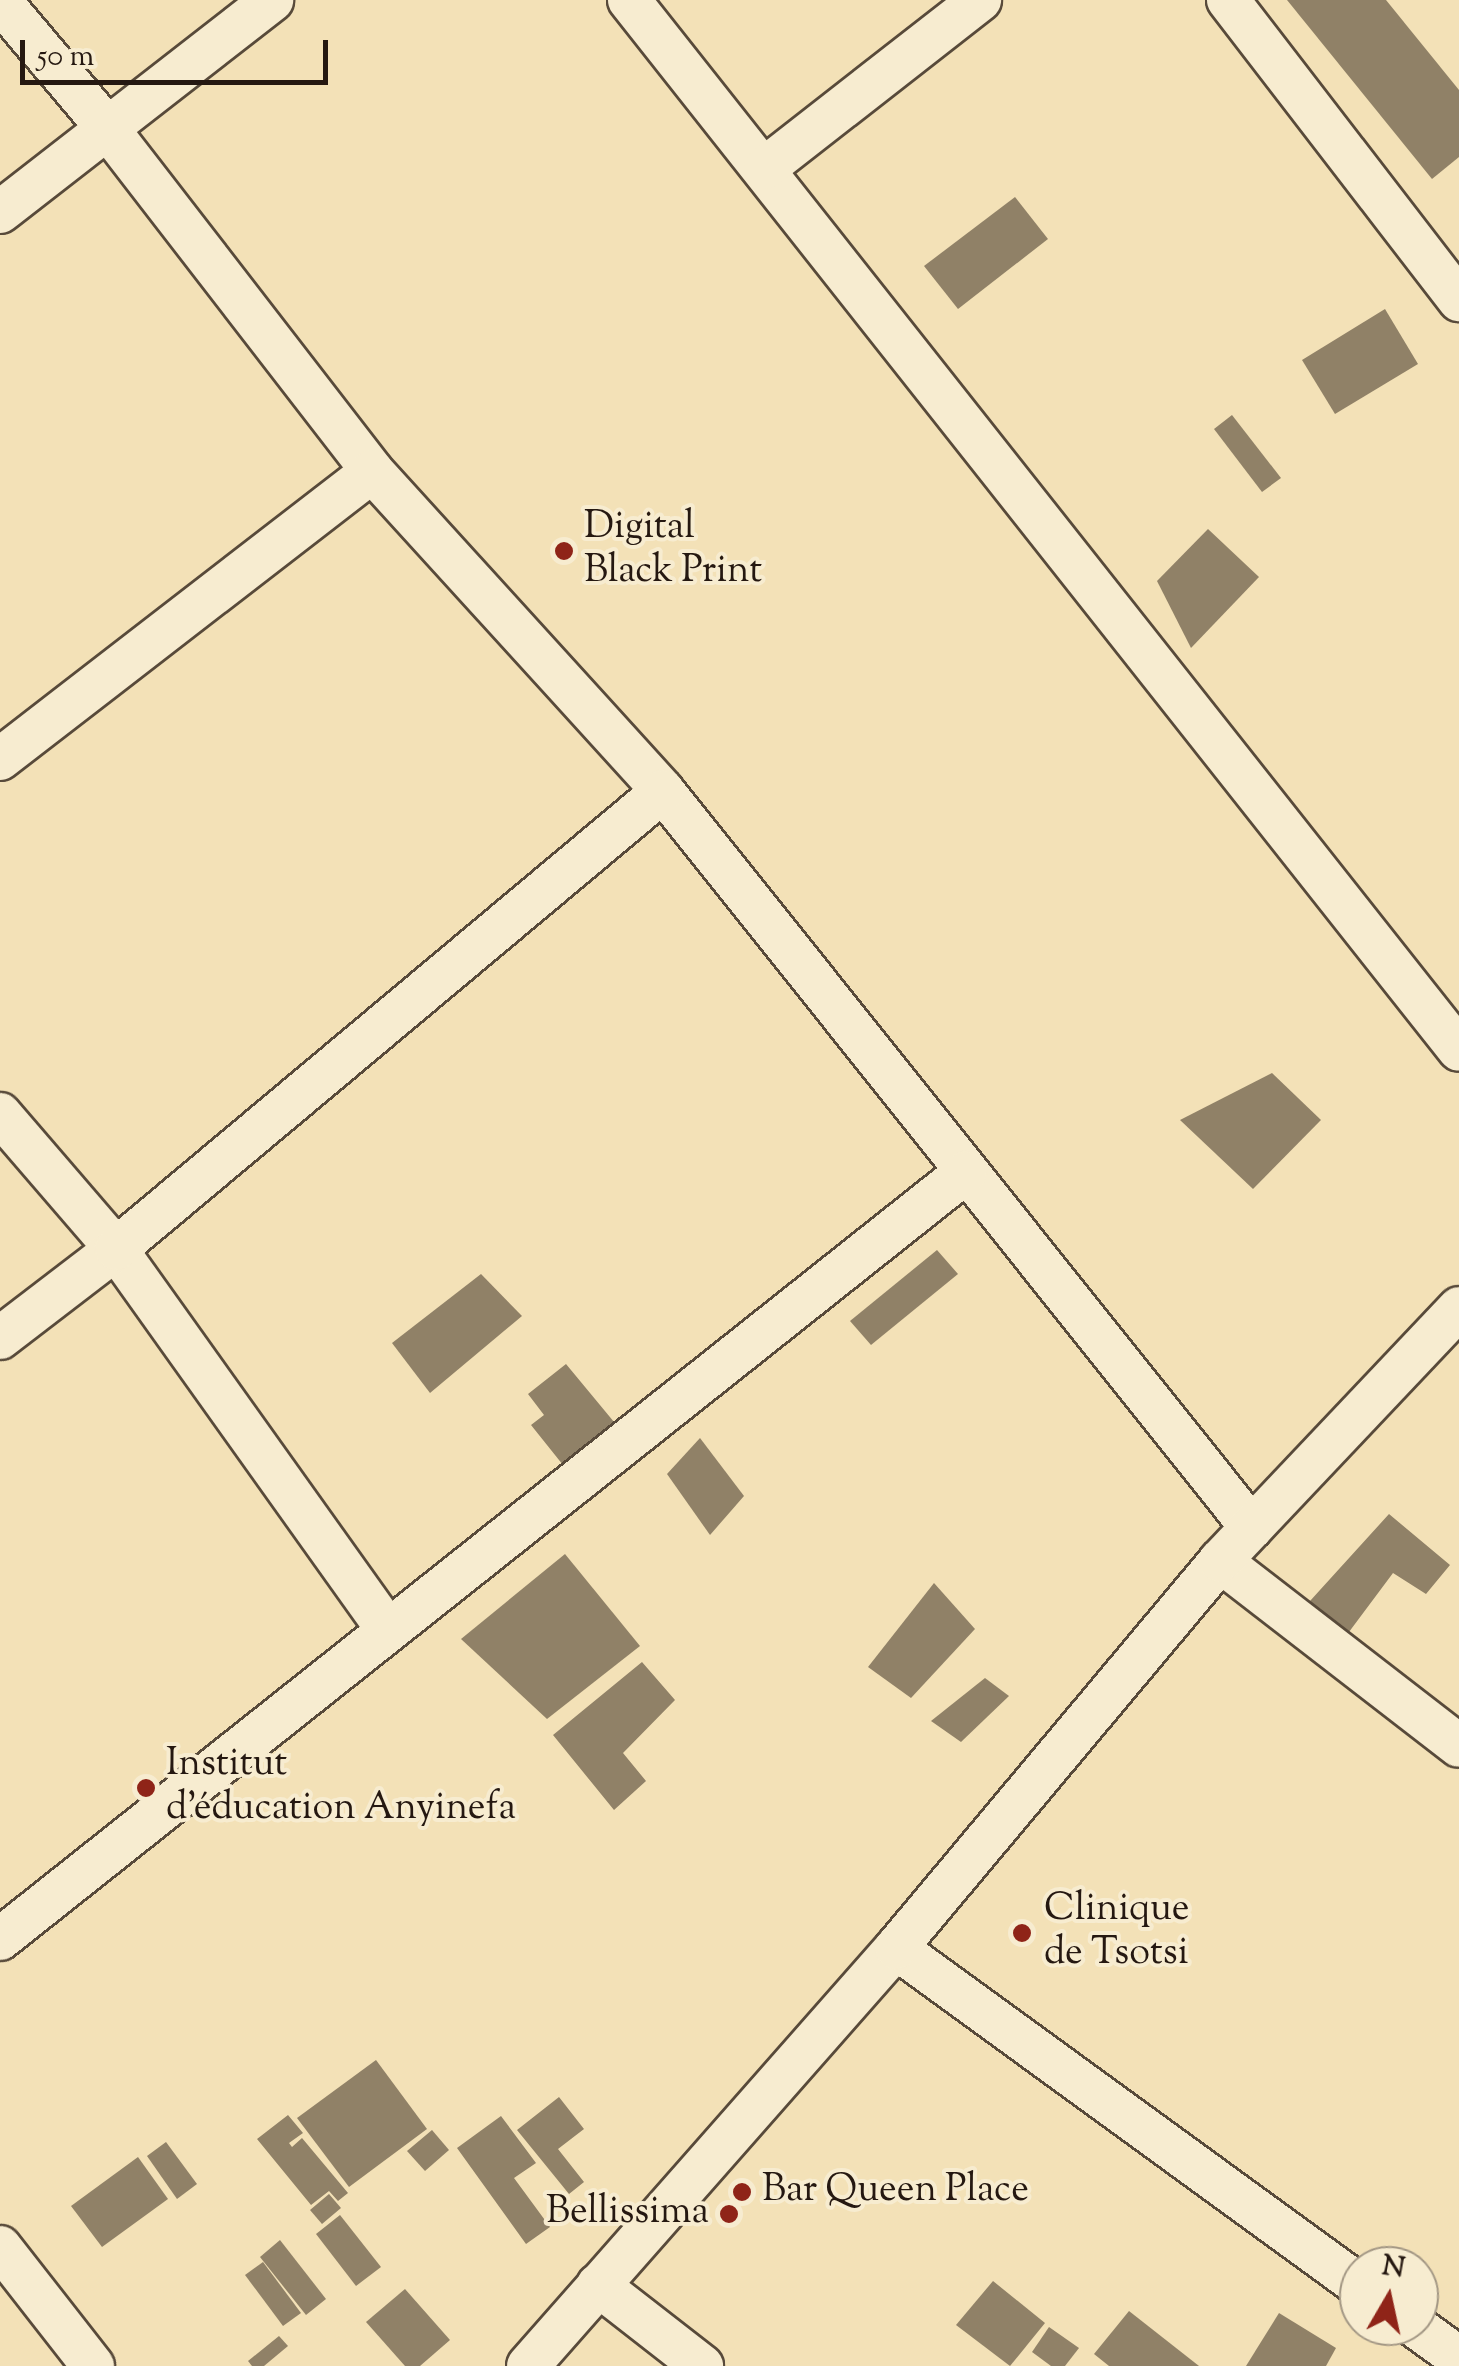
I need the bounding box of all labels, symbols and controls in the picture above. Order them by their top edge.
scale bar [25,20,332,82]
text: 50 m [37,36,94,79]
place label: Digital Black Print [584,506,762,596]
marker: Digital Black Print [553,540,575,562]
place label: Institut d'éducation Anyinefa [166,1743,516,1832]
marker: Institut d'éducation Anyinefa [135,1777,157,1799]
place label: Clinique de Tsotsi [1044,1888,1190,1978]
marker: Clinique de Tsotsi [1009,1920,1035,1946]
place label: Bar Queen Place [762,2169,1029,2215]
marker: Bar Queen Place [731,2181,753,2203]
place label: Bellissima [546,2191,709,2237]
marker: Bellissima [718,2203,740,2225]
north arrow [1339,2246,1439,2346]
text: N [1379,2247,1408,2290]

